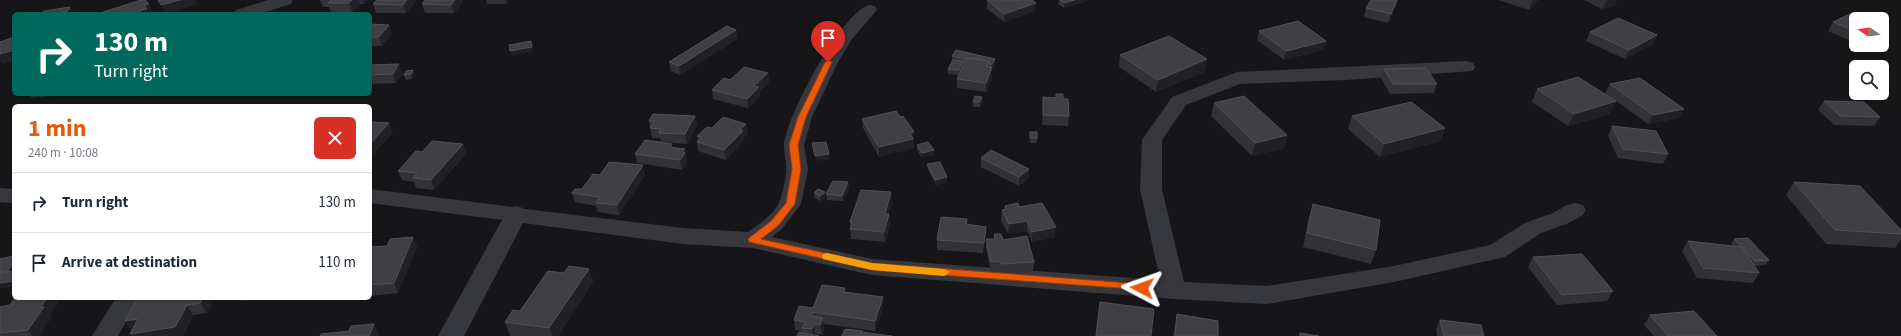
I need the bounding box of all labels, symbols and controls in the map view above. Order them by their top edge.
north arrow [1849,12,1889,52]
map controls [1849,12,1889,100]
pin [811,21,845,62]
text: 130 m [94,22,168,62]
icon: arrive [817,27,839,49]
icon: right [28,28,80,80]
text: Turn right [94,59,168,84]
button: search [1849,60,1889,100]
text: 1 min [28,111,86,146]
button: close [314,117,356,159]
text: 240 m · 10:08 [28,144,98,162]
icon: right [28,192,50,214]
text: Turn right [62,192,128,213]
text: 130 m [318,192,356,213]
icon: arrive [28,252,50,274]
text: Arrive at destination [62,252,197,273]
text: 110 m [318,252,356,273]
position arrow [1121,267,1163,309]

